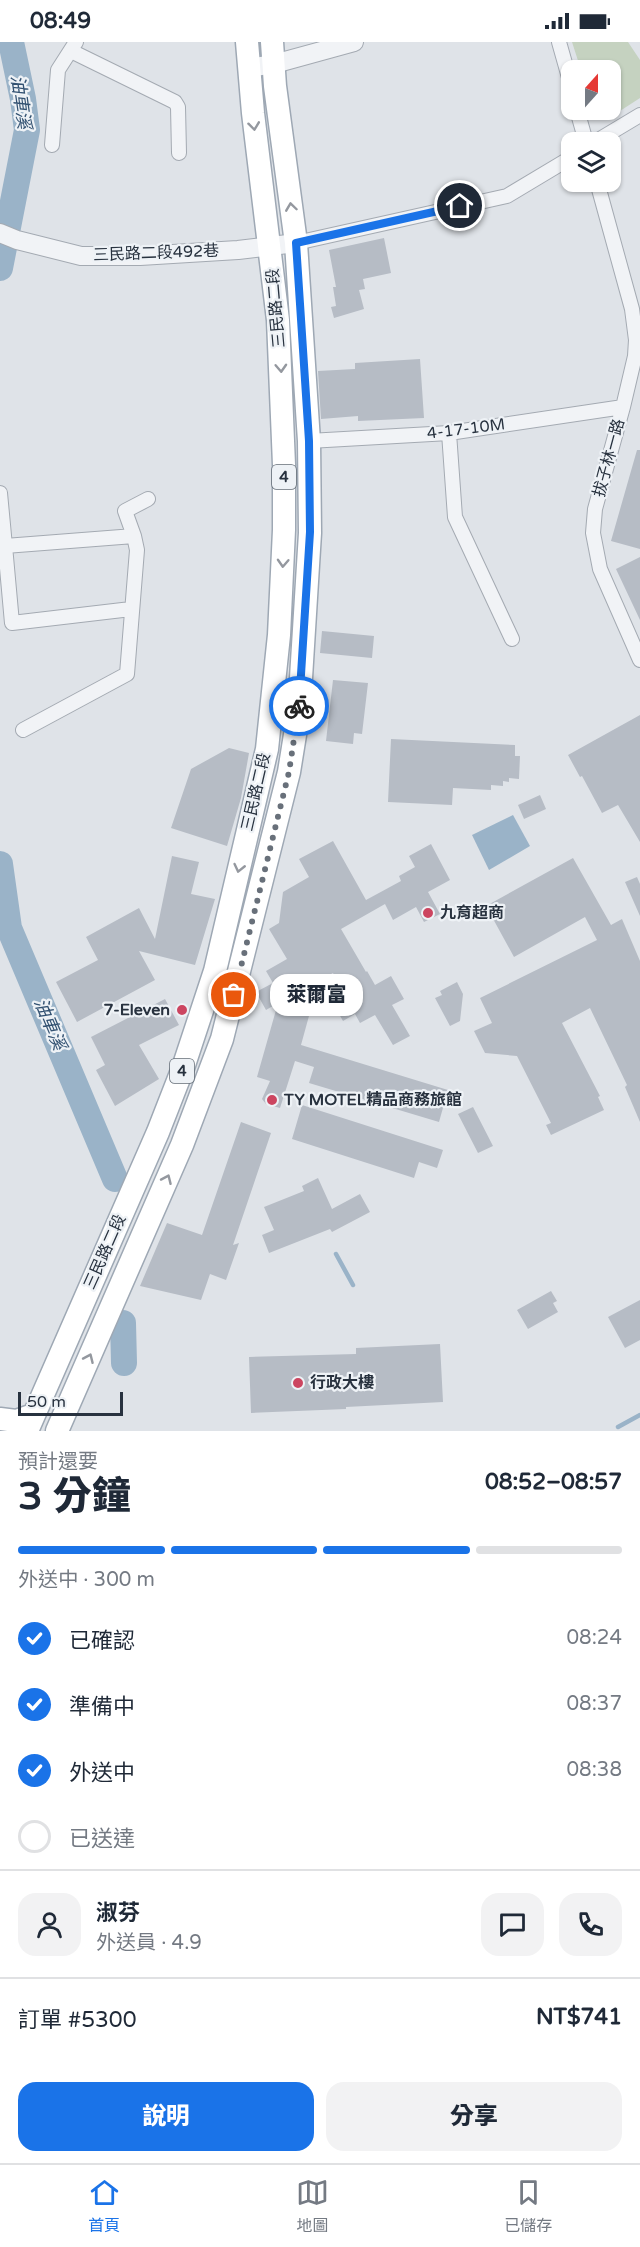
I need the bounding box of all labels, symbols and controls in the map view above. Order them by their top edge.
text: 08:49 [30,8,91,34]
north arrow [561,60,621,120]
map controls [561,60,621,192]
water label: 油車溪 [6,74,36,133]
one-way arrow [248,121,260,131]
button: layers [561,132,621,192]
pin [434,180,485,231]
icon: home [443,189,476,222]
one-way arrow [286,202,298,211]
street label: 三民路二段492巷 [93,241,219,265]
street label: 三民路二段 [263,267,289,349]
one-way arrow [274,363,287,372]
street label: 4-17-10M [426,414,506,444]
street label: 拔子林一路 [589,417,629,499]
road number: 4 [272,465,296,489]
one-way arrow [276,558,289,567]
courier [269,676,329,736]
icon: bike [283,690,316,723]
street label: 三民路二段 [237,751,275,833]
one-way arrow [233,863,246,873]
place label: 九育超商 [440,903,504,923]
marker: 九育超商 [421,906,435,920]
pin [208,969,259,1020]
callout: 萊爾富 [270,974,363,1016]
icon: bag [217,978,250,1011]
text: 萊爾富 [287,983,347,1007]
water label: 油車溪 [29,995,72,1056]
place label: 7-Eleven [103,1000,170,1020]
marker: 7-Eleven [175,1003,189,1017]
road number: 4 [170,1059,194,1083]
place label: TY MOTEL精品商務旅館 [283,1090,462,1110]
marker: TY MOTEL精品商務旅館 [265,1093,279,1107]
one-way arrow [160,1175,172,1186]
street label: 三民路二段 [80,1211,130,1293]
one-way arrow [82,1353,94,1364]
place label: 行政大樓 [310,1373,374,1393]
marker: 行政大樓 [291,1376,305,1390]
scale bar [18,1389,123,1416]
text: 50 m [27,1392,66,1412]
text: 預計還要 [18,1450,98,1474]
text: 08:52–08:57 [485,1469,622,1495]
text: 3 分鐘 [18,1473,131,1520]
text: 外送中 · 300 m [18,1568,155,1592]
icon: check [18,1622,51,1655]
text: 08:24 [567,1626,622,1650]
text: 已確認 [69,1628,135,1654]
icon: check [18,1688,51,1721]
text: 08:37 [567,1692,622,1716]
text: 準備中 [69,1694,135,1720]
icon: check [18,1754,51,1787]
text: 08:38 [567,1758,622,1782]
text: 外送中 [69,1760,135,1786]
text: 已送達 [69,1826,135,1852]
button: person [18,1893,81,1956]
button: chat [481,1893,544,1956]
button: phone [559,1893,622,1956]
text: 淑芬 [96,1900,140,1926]
text: 外送員 · 4.9 [96,1931,202,1955]
text: NT$741 [536,2004,622,2030]
text: 訂單 #5300 [18,2007,136,2033]
button: 說明 [18,2082,314,2151]
button: 分享 [326,2082,622,2151]
tab: 首頁 [88,2176,121,2236]
tab: 地圖 [296,2176,329,2236]
tab: 已儲存 [504,2176,552,2236]

